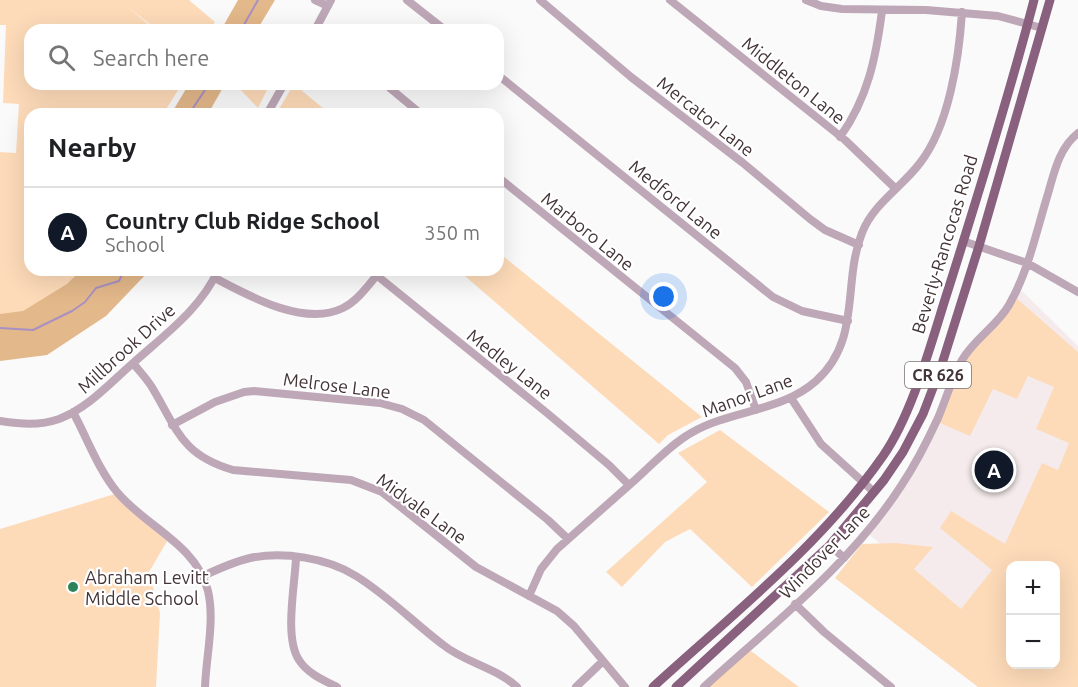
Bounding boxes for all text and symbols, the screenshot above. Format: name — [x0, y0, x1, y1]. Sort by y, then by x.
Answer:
search box — [24, 24, 504, 90]
street label: Middleton Lane — [739, 32, 849, 128]
icon: search — [45, 41, 78, 74]
text: Search here — [93, 45, 209, 70]
street label: Mercator Lane — [654, 72, 758, 160]
text: Nearby — [48, 133, 136, 162]
street label: Beverly-Rancocas Road — [907, 152, 981, 336]
street label: Medford Lane — [626, 155, 726, 243]
street label: Marboro Lane — [538, 188, 638, 274]
text: Country Club Ridge School — [105, 208, 380, 233]
text: A — [60, 221, 75, 244]
text: 350 m — [424, 221, 480, 244]
text: School — [105, 233, 165, 256]
your location — [649, 282, 678, 311]
street label: Millbrook Drive — [73, 299, 179, 397]
street label: Medley Lane — [464, 325, 556, 403]
road number: CR 626 — [905, 362, 971, 388]
street label: Melrose Lane — [282, 368, 392, 402]
street label: Manor Lane — [699, 369, 795, 421]
pin: A — [974, 448, 1014, 492]
street label: Midvale Lane — [373, 469, 471, 547]
street label: Windover Lane — [775, 502, 873, 602]
map controls — [1006, 561, 1060, 669]
button: + — [1006, 561, 1060, 615]
place label: Abraham Levitt Middle School — [85, 567, 209, 608]
marker: Abraham Levitt Middle School — [66, 580, 80, 594]
button: − — [1006, 615, 1060, 669]

